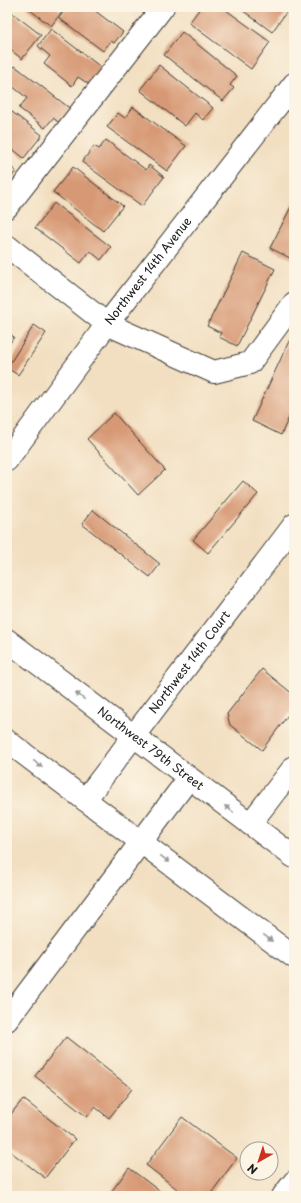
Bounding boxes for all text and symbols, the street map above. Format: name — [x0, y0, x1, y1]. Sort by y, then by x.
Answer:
street label: Northwest 14th Avenue — [100, 212, 196, 328]
street label: Northwest 14th Court — [144, 606, 234, 717]
one-way arrow — [74, 691, 85, 700]
street label: Northwest 79th Street — [94, 702, 208, 794]
one-way arrow — [33, 760, 44, 768]
one-way arrow — [223, 804, 234, 813]
one-way arrow — [159, 855, 170, 863]
one-way arrow — [263, 933, 274, 942]
north arrow — [239, 1141, 279, 1181]
text: N — [243, 1160, 261, 1179]

